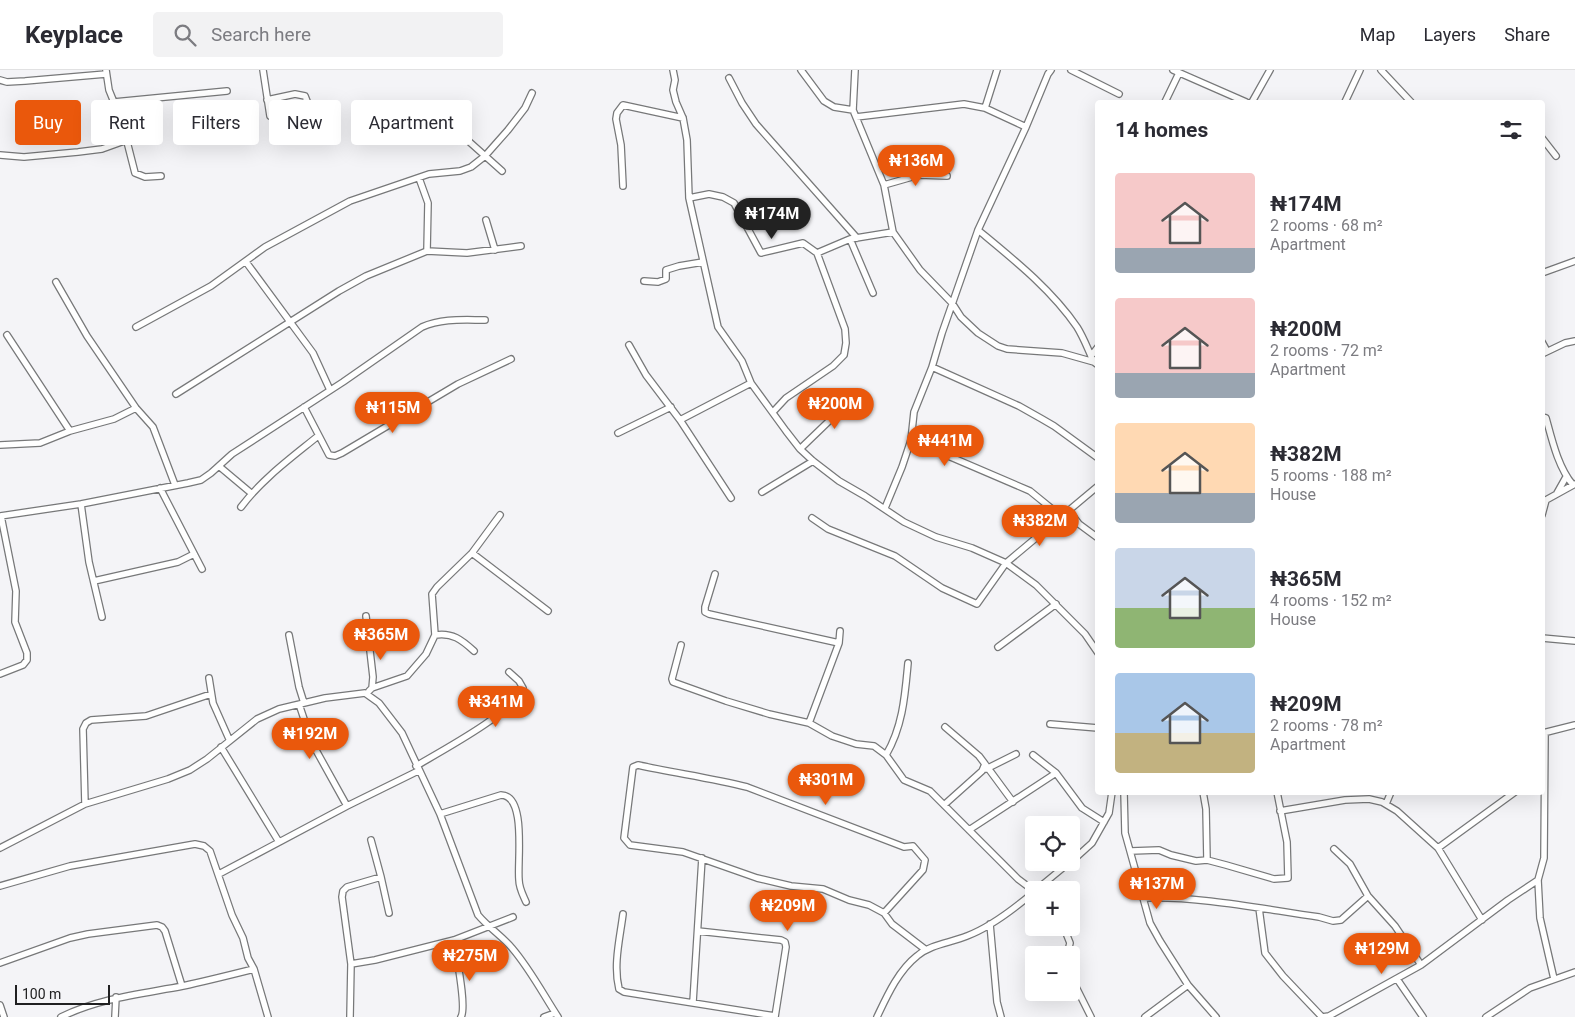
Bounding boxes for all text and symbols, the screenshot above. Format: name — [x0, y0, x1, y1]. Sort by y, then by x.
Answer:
search box — [153, 12, 503, 57]
text: Keyplace — [25, 21, 123, 49]
icon: search — [171, 21, 199, 49]
text: Search here — [211, 23, 311, 46]
text: Map — [1360, 24, 1395, 45]
text: Layers — [1423, 24, 1476, 45]
text: Share — [1504, 24, 1550, 45]
chip: Buy — [15, 100, 81, 145]
chip: Rent — [91, 100, 163, 145]
chip: Filters — [173, 100, 259, 145]
chip: New — [269, 100, 341, 145]
chip: Apartment — [351, 100, 472, 145]
icon: filters — [1497, 116, 1525, 144]
text: 14 homes — [1115, 118, 1208, 142]
pin: ₦136M — [881, 144, 951, 187]
text: ₦136M — [889, 151, 943, 170]
text: ₦174M — [1270, 192, 1342, 216]
icon: home — [1155, 193, 1215, 253]
pin: ₦174M — [737, 198, 807, 240]
text: ₦174M — [745, 204, 799, 223]
text: 2 rooms · 68 m² — [1270, 216, 1383, 235]
text: Apartment — [1270, 235, 1346, 254]
text: ₦200M — [1270, 317, 1342, 341]
icon: home — [1155, 318, 1215, 378]
text: 2 rooms · 72 m² — [1270, 341, 1383, 360]
text: Apartment — [1270, 360, 1346, 379]
pin: ₦200M — [800, 388, 870, 430]
pin: ₦115M — [358, 392, 428, 434]
text: ₦200M — [808, 394, 862, 413]
text: ₦115M — [366, 398, 420, 417]
pin: ₦441M — [910, 424, 980, 467]
text: ₦441M — [918, 431, 972, 450]
text: ₦382M — [1270, 442, 1342, 466]
icon: home — [1155, 443, 1215, 503]
text: 5 rooms · 188 m² — [1270, 466, 1392, 485]
text: House — [1270, 485, 1316, 504]
pin: ₦382M — [1005, 504, 1075, 547]
text: ₦382M — [1013, 511, 1067, 530]
text: ₦365M — [1270, 567, 1342, 591]
icon: home — [1155, 568, 1215, 628]
text: 4 rooms · 152 m² — [1270, 591, 1392, 610]
text: House — [1270, 610, 1316, 629]
pin: ₦365M — [346, 618, 416, 661]
text: ₦365M — [354, 625, 408, 644]
pin: ₦341M — [461, 686, 531, 728]
text: ₦341M — [469, 692, 523, 711]
text: ₦209M — [1270, 692, 1342, 716]
icon: home — [1155, 693, 1215, 753]
text: 2 rooms · 78 m² — [1270, 716, 1383, 735]
pin: ₦192M — [275, 718, 345, 760]
text: ₦192M — [283, 724, 337, 743]
text: Apartment — [1270, 735, 1346, 754]
pin: ₦301M — [791, 764, 861, 806]
text: ₦301M — [799, 770, 853, 789]
map controls — [1025, 816, 1080, 1001]
button: locate — [1025, 816, 1080, 871]
pin: ₦137M — [1122, 868, 1192, 910]
text: ₦137M — [1130, 874, 1184, 893]
button: + — [1025, 881, 1080, 936]
pin: ₦209M — [753, 890, 823, 932]
text: ₦209M — [761, 896, 815, 915]
pin: ₦129M — [1347, 932, 1417, 975]
text: ₦129M — [1355, 939, 1409, 958]
pin: ₦275M — [435, 940, 505, 982]
text: ₦275M — [443, 946, 497, 965]
button: − — [1025, 946, 1080, 1001]
scale bar — [15, 982, 110, 1005]
text: 100 m — [22, 986, 61, 1002]

